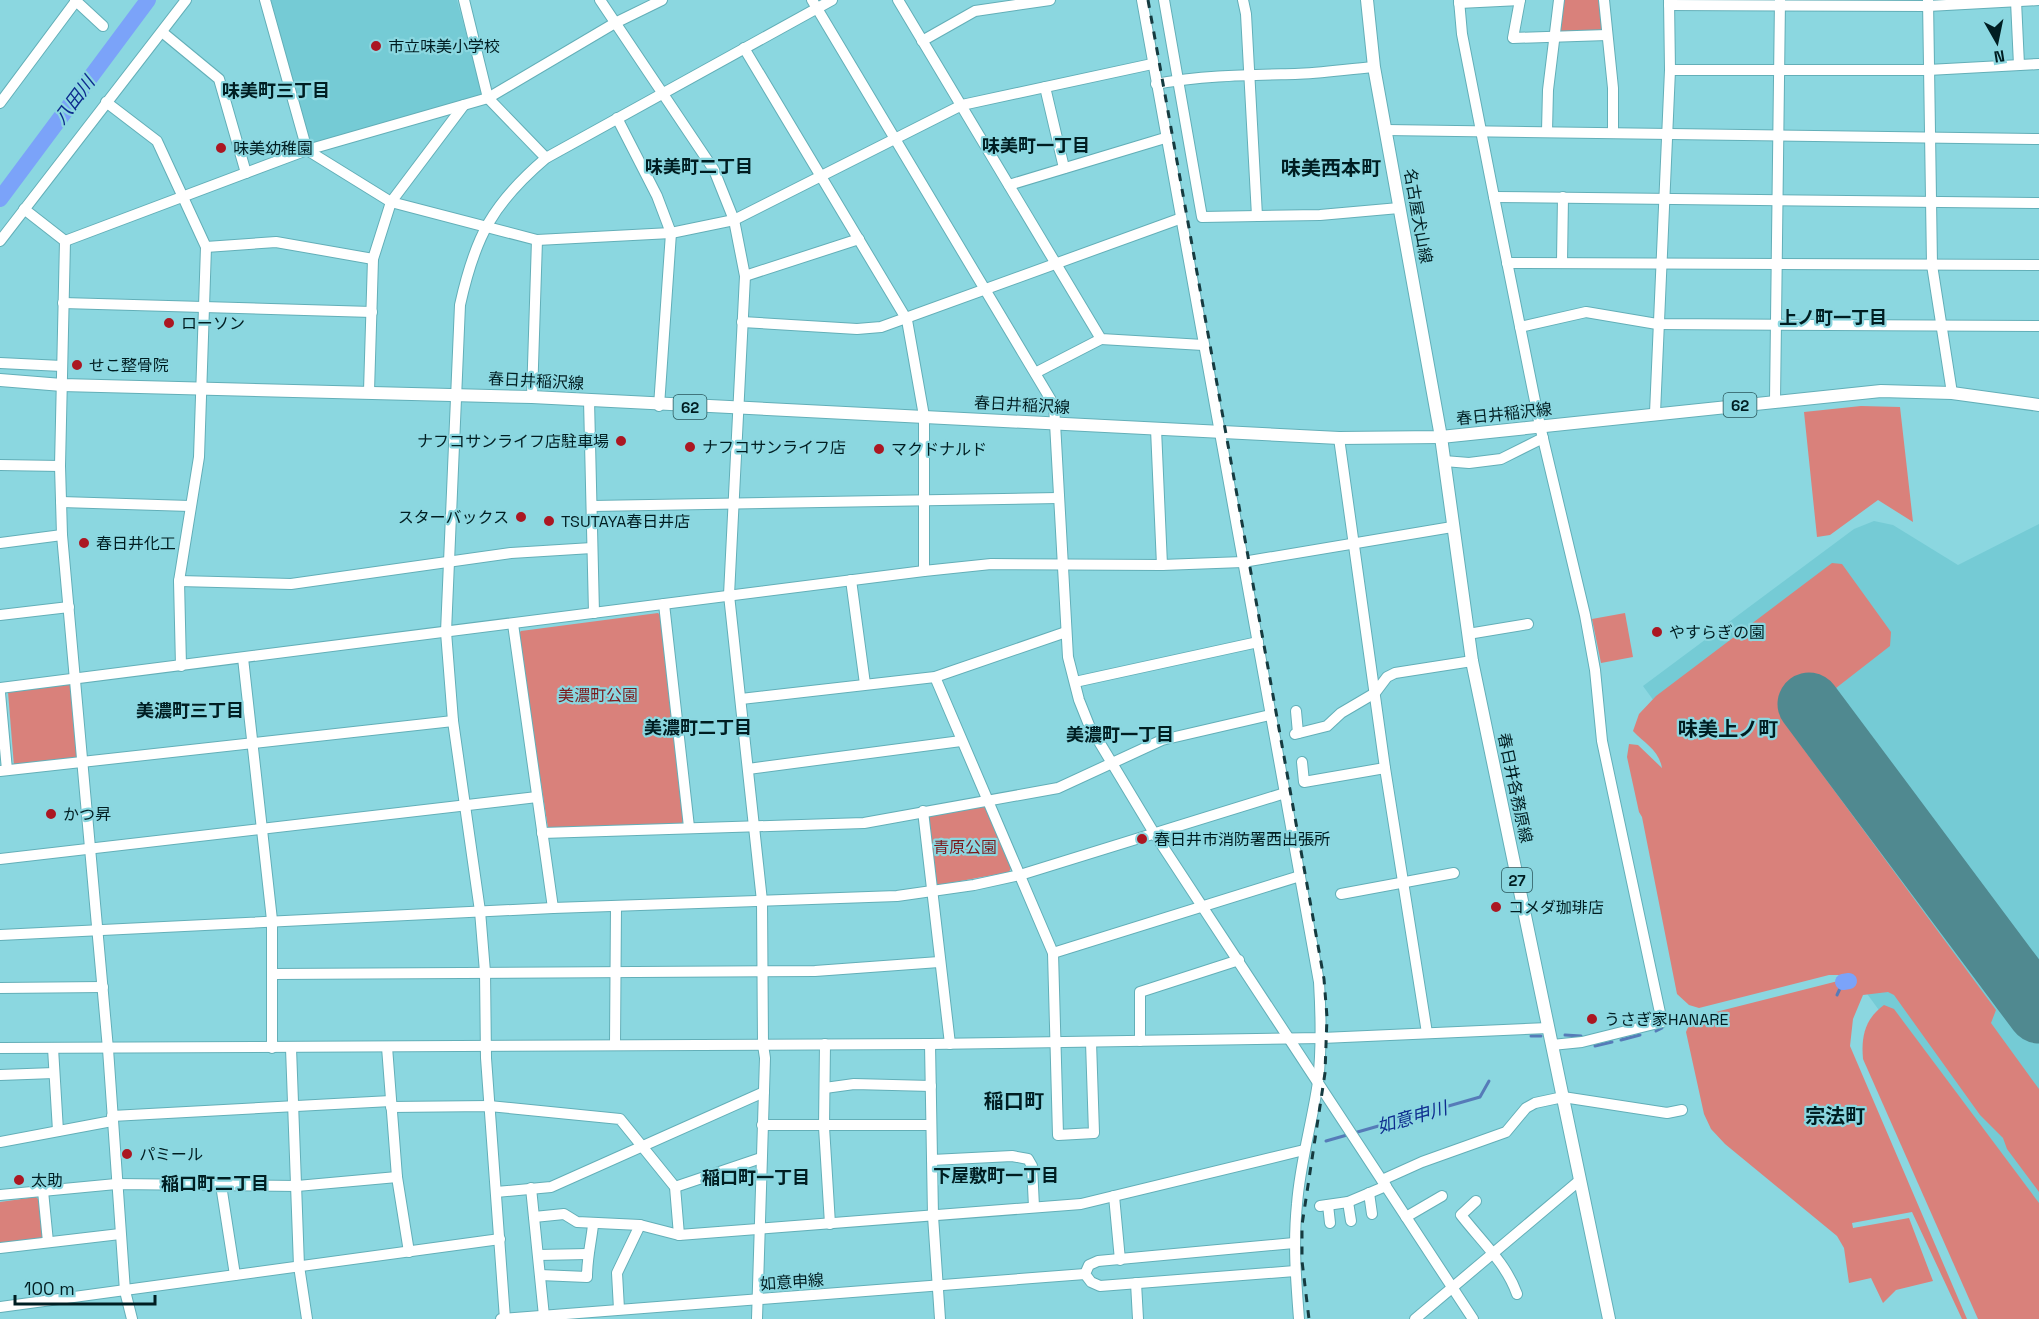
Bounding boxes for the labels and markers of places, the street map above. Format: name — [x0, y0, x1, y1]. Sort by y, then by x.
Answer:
place label: 市立味美小学校 — [388, 36, 500, 57]
marker: 市立味美小学校 — [369, 39, 383, 53]
place label: 味美幼稚園 — [233, 138, 313, 159]
marker: 味美幼稚園 — [214, 141, 228, 155]
place label: ローソン — [181, 313, 245, 334]
marker: ローソン — [162, 316, 176, 330]
place label: せこ整骨院 — [89, 355, 169, 376]
marker: せこ整骨院 — [70, 358, 84, 372]
place label: ナフコサンライフ店駐車場 — [417, 431, 609, 452]
marker: ナフコサンライフ店駐車場 — [614, 434, 628, 448]
place label: ナフコサンライフ店 — [702, 437, 846, 458]
place label: マクドナルド — [891, 439, 987, 460]
marker: ナフコサンライフ店 — [683, 440, 697, 454]
marker: マクドナルド — [872, 442, 886, 456]
place label: スターバックス — [398, 507, 509, 528]
marker: スターバックス — [514, 510, 528, 524]
place label: TSUTAYA春日井店 — [561, 511, 690, 532]
marker: TSUTAYA春日井店 — [542, 514, 556, 528]
place label: 春日井化工 — [96, 533, 176, 554]
marker: 春日井化工 — [77, 536, 91, 550]
place label: やすらぎの園 — [1669, 622, 1765, 643]
marker: やすらぎの園 — [1650, 625, 1664, 639]
place label: かつ昇 — [63, 804, 111, 825]
marker: かつ昇 — [44, 807, 58, 821]
place label: 春日井市消防署西出張所 — [1154, 829, 1330, 850]
marker: 春日井市消防署西出張所 — [1135, 832, 1149, 846]
place label: コメダ珈琲店 — [1508, 897, 1604, 918]
marker: コメダ珈琲店 — [1489, 900, 1503, 914]
place label: うさぎ家HANARE — [1604, 1009, 1728, 1030]
marker: うさぎ家HANARE — [1585, 1012, 1599, 1026]
place label: パミール — [139, 1144, 203, 1165]
marker: パミール — [120, 1147, 134, 1161]
place label: 太助 — [31, 1170, 63, 1191]
marker: 太助 — [12, 1173, 26, 1187]

